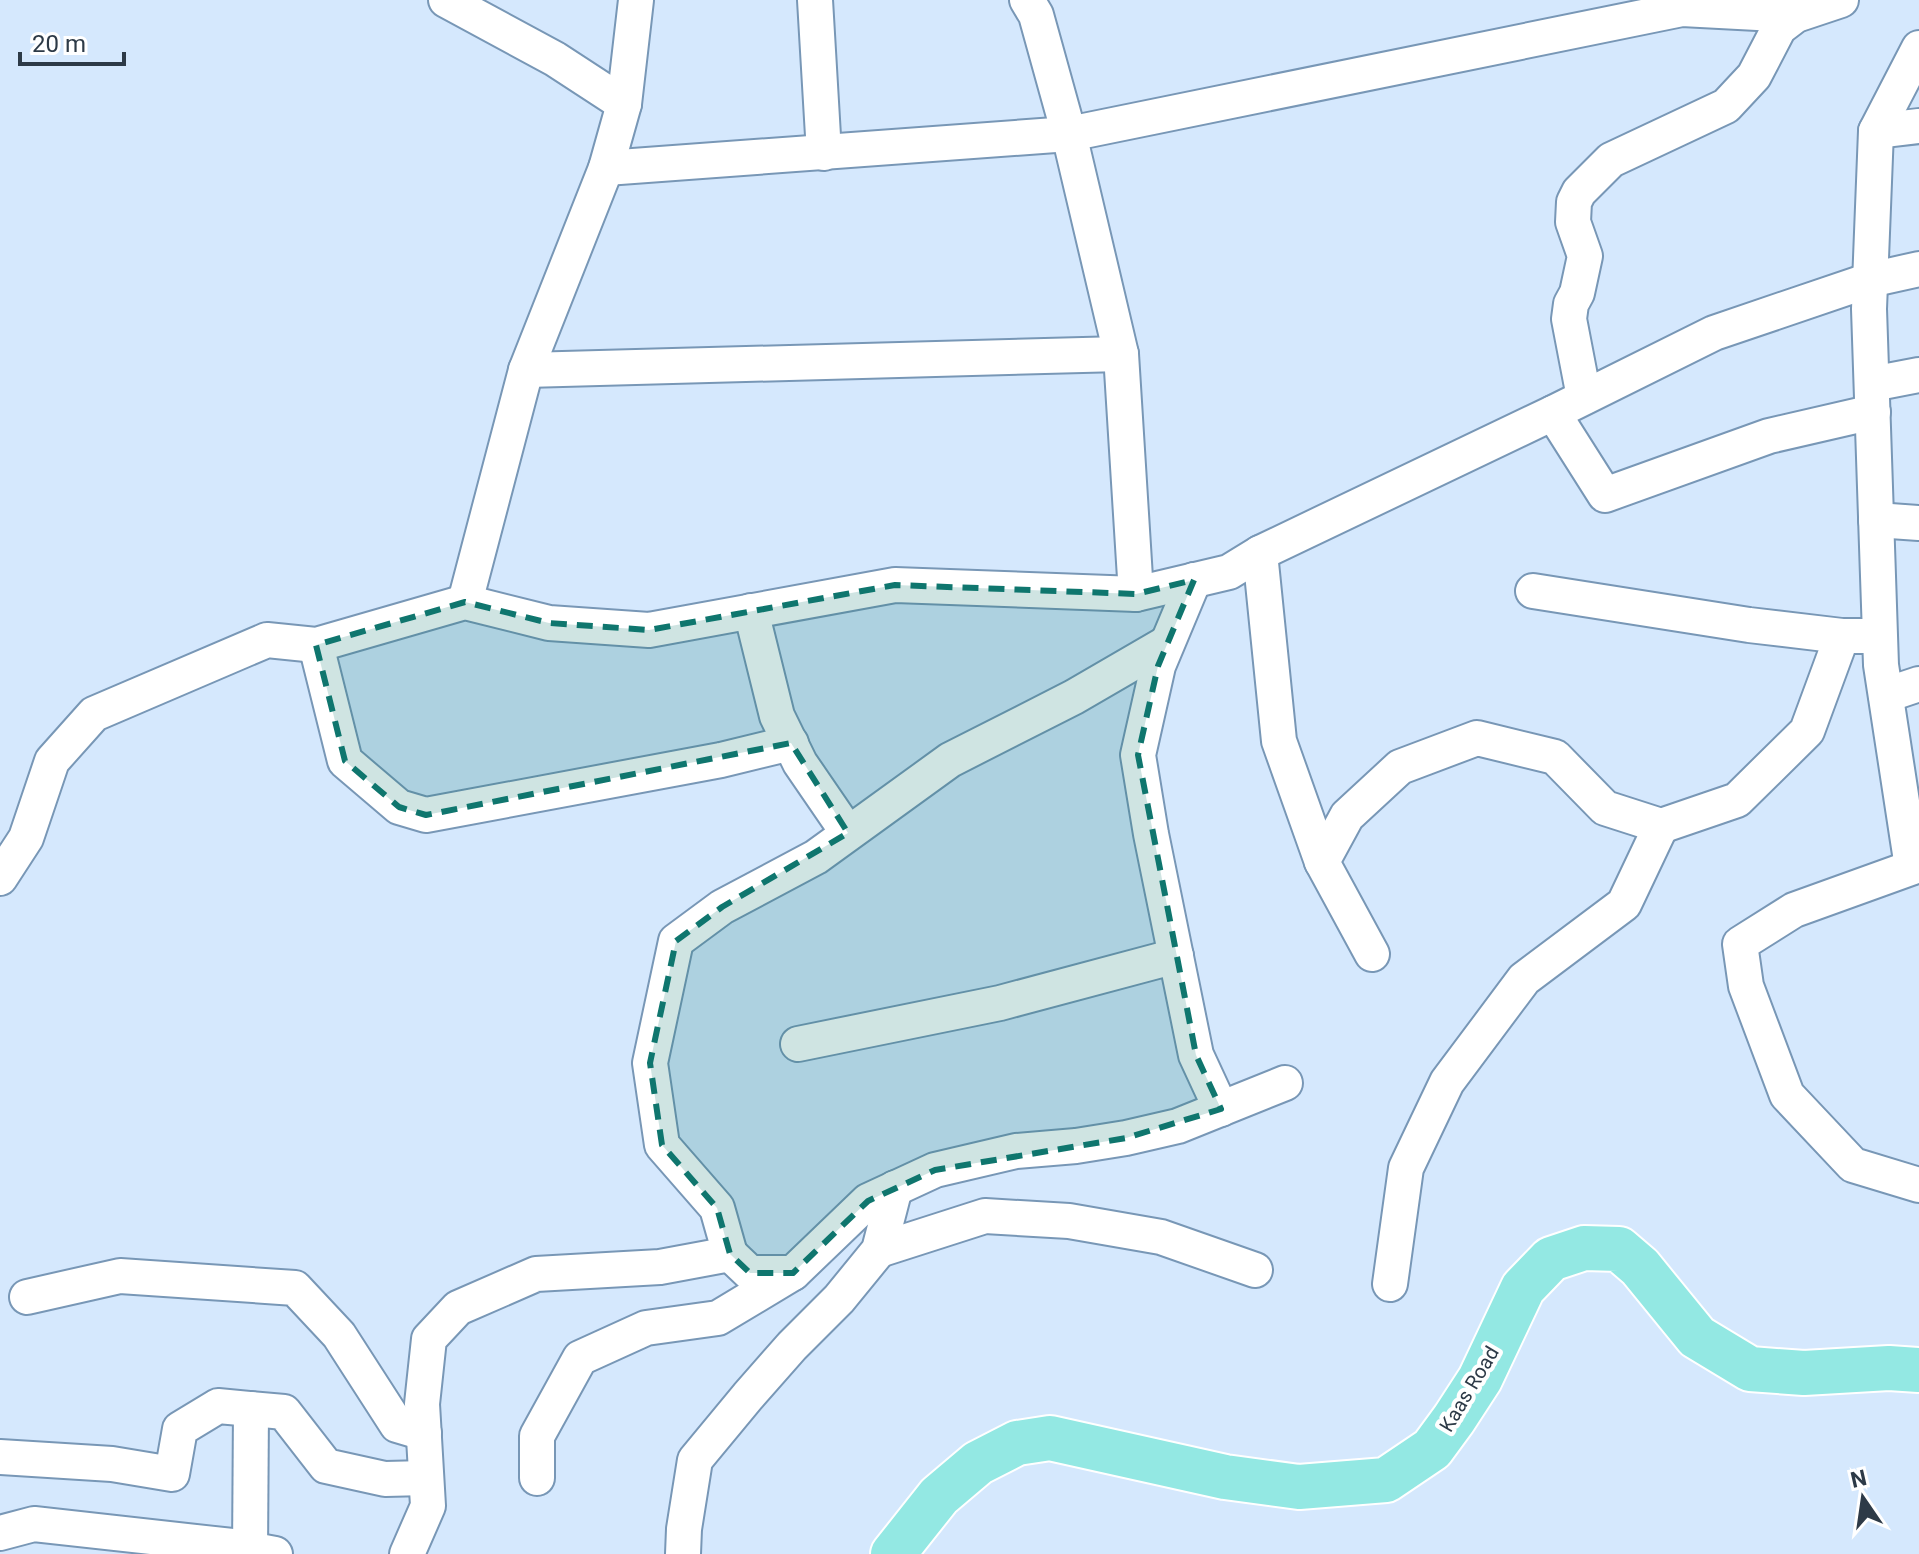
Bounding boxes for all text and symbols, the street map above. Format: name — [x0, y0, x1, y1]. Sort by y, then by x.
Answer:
scale bar — [20, 16, 124, 66]
text: 20 m — [32, 30, 86, 58]
street label: Kaas Road — [1434, 1342, 1504, 1436]
north arrow — [1823, 1458, 1903, 1538]
text: N — [1848, 1465, 1869, 1493]

